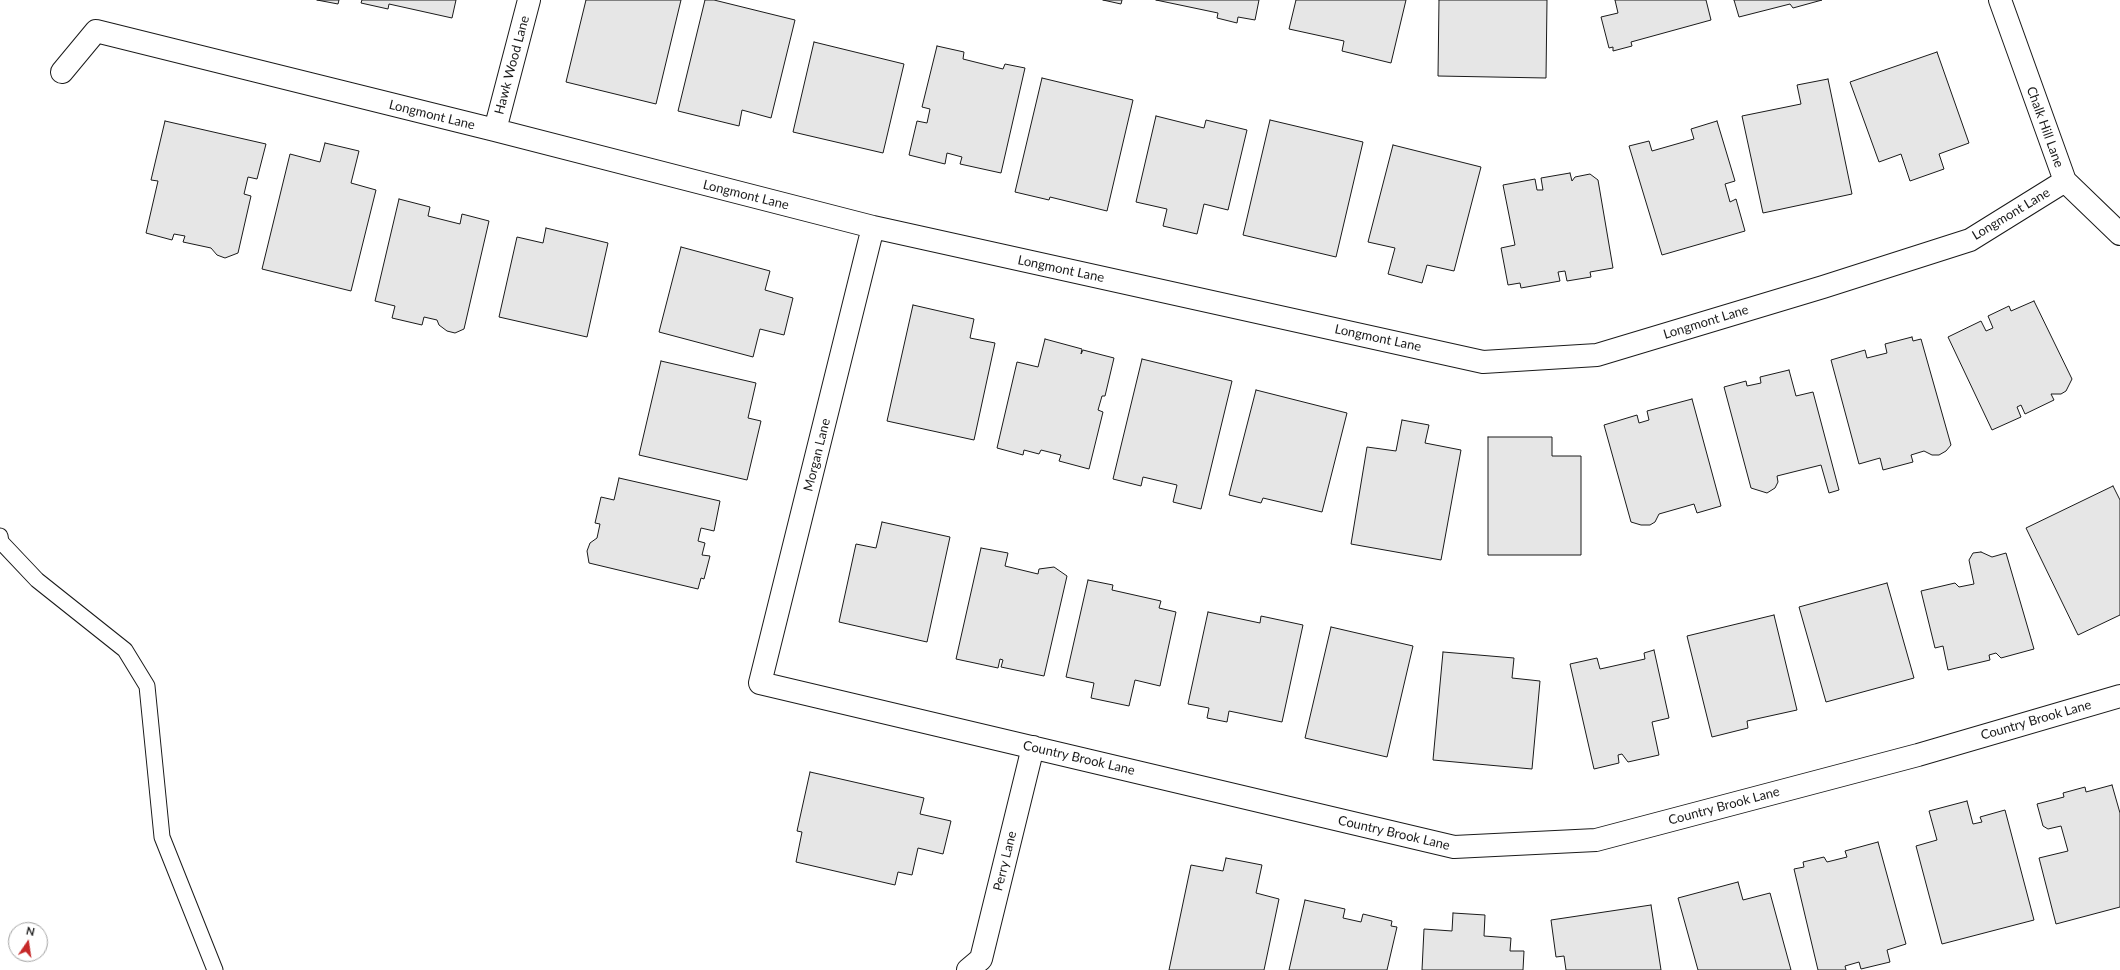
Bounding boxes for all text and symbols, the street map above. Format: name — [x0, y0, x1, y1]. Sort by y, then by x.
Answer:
street label: Hawk Wood Lane — [491, 14, 533, 116]
street label: Chalk Hill Lane — [2023, 84, 2067, 170]
street label: Longmont Lane — [387, 97, 477, 133]
street label: Longmont Lane — [701, 177, 791, 213]
street label: Longmont Lane — [1969, 185, 2053, 243]
street label: Longmont Lane — [1016, 252, 1106, 286]
street label: Longmont Lane — [1662, 302, 1750, 342]
street label: Longmont Lane — [1333, 321, 1423, 355]
street label: Morgan Lane — [800, 417, 834, 493]
street label: Country Brook Lane — [1979, 697, 2093, 743]
street label: Country Brook Lane — [1022, 738, 1136, 778]
street label: Country Brook Lane — [1667, 784, 1781, 828]
street label: Country Brook Lane — [1337, 813, 1451, 853]
street label: Perry Lane — [990, 829, 1020, 893]
north arrow — [8, 922, 48, 962]
text: N — [25, 924, 36, 938]

